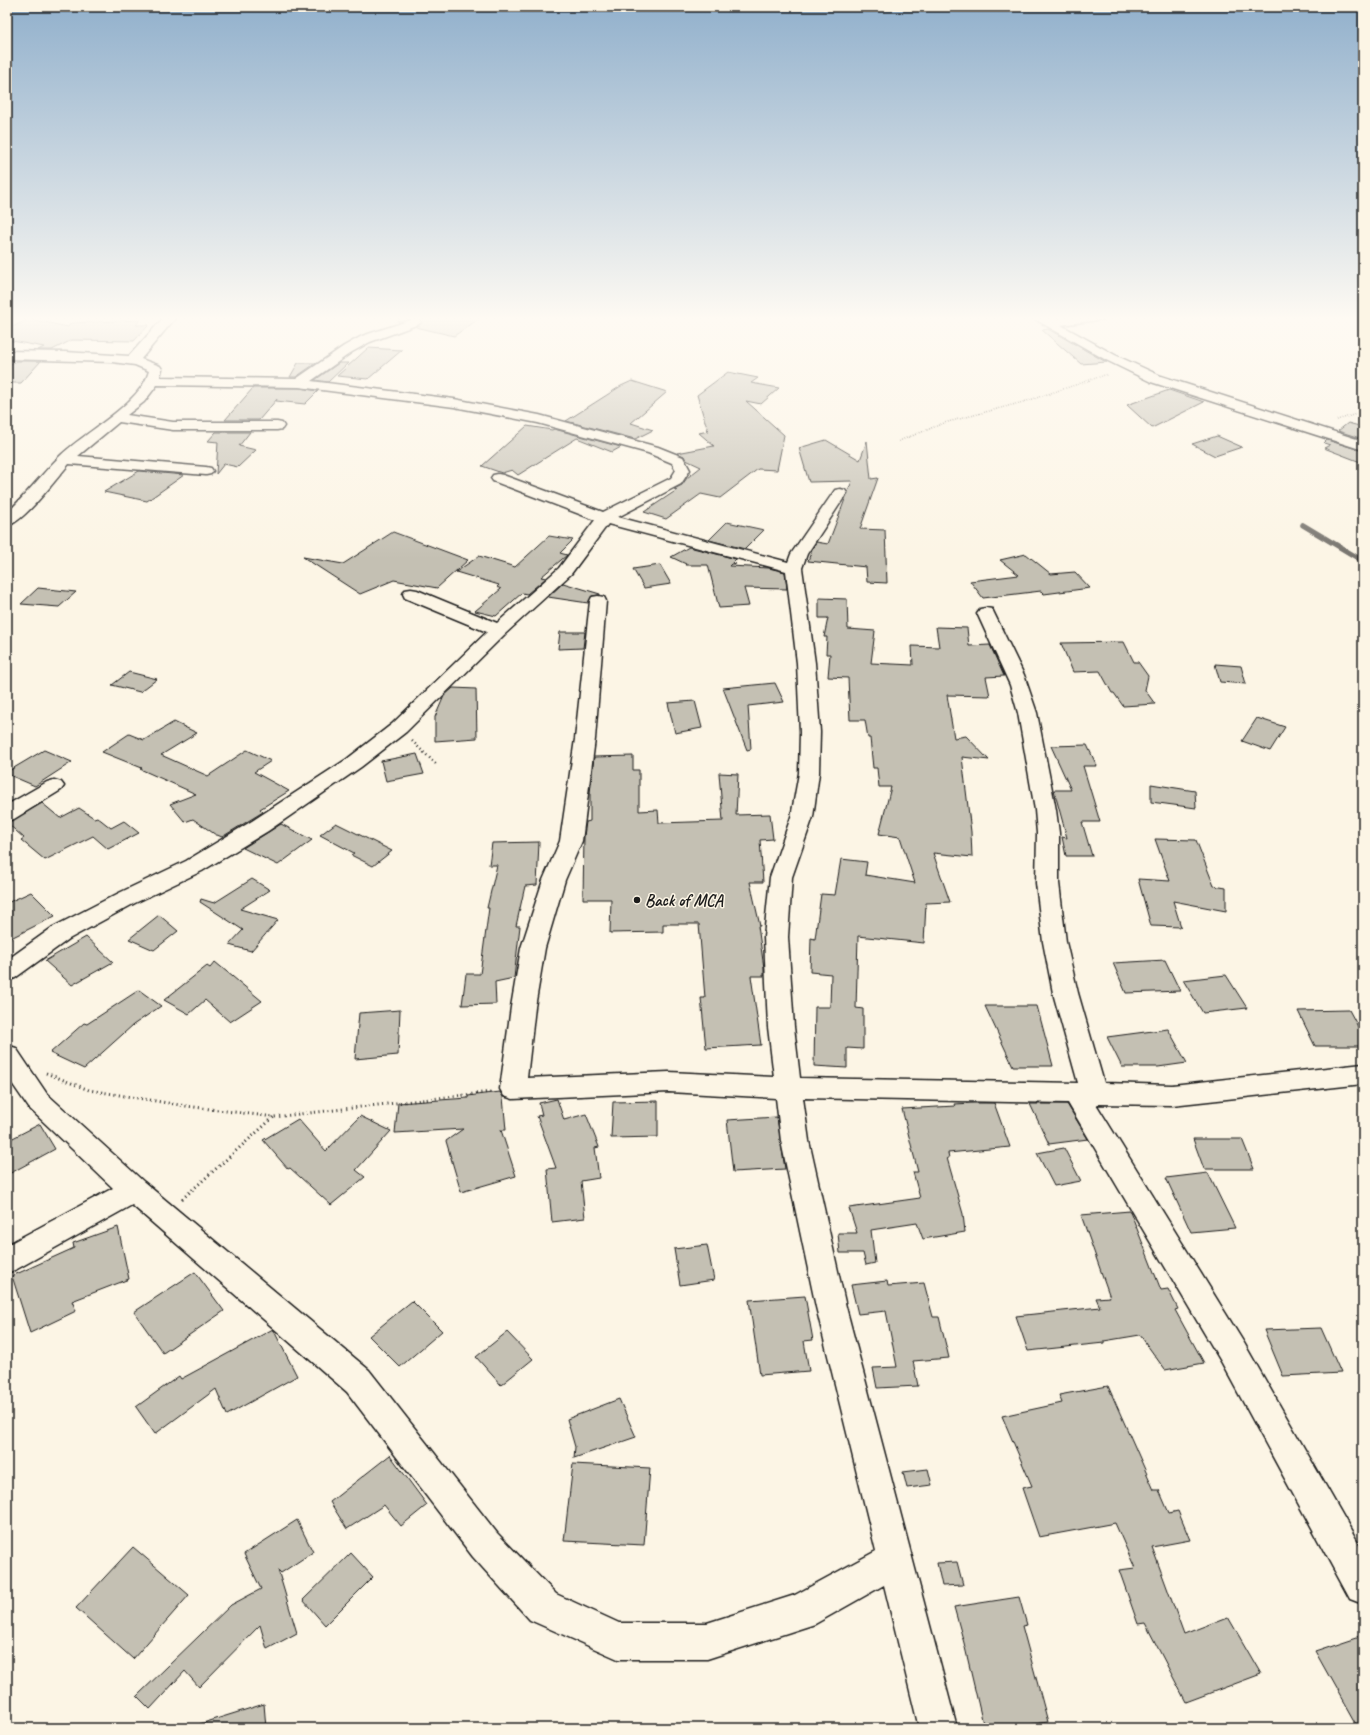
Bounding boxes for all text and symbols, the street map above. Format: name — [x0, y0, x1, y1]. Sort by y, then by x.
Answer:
place label: Back of MCA — [645, 890, 724, 911]
marker: Back of MCA — [632, 895, 642, 905]

